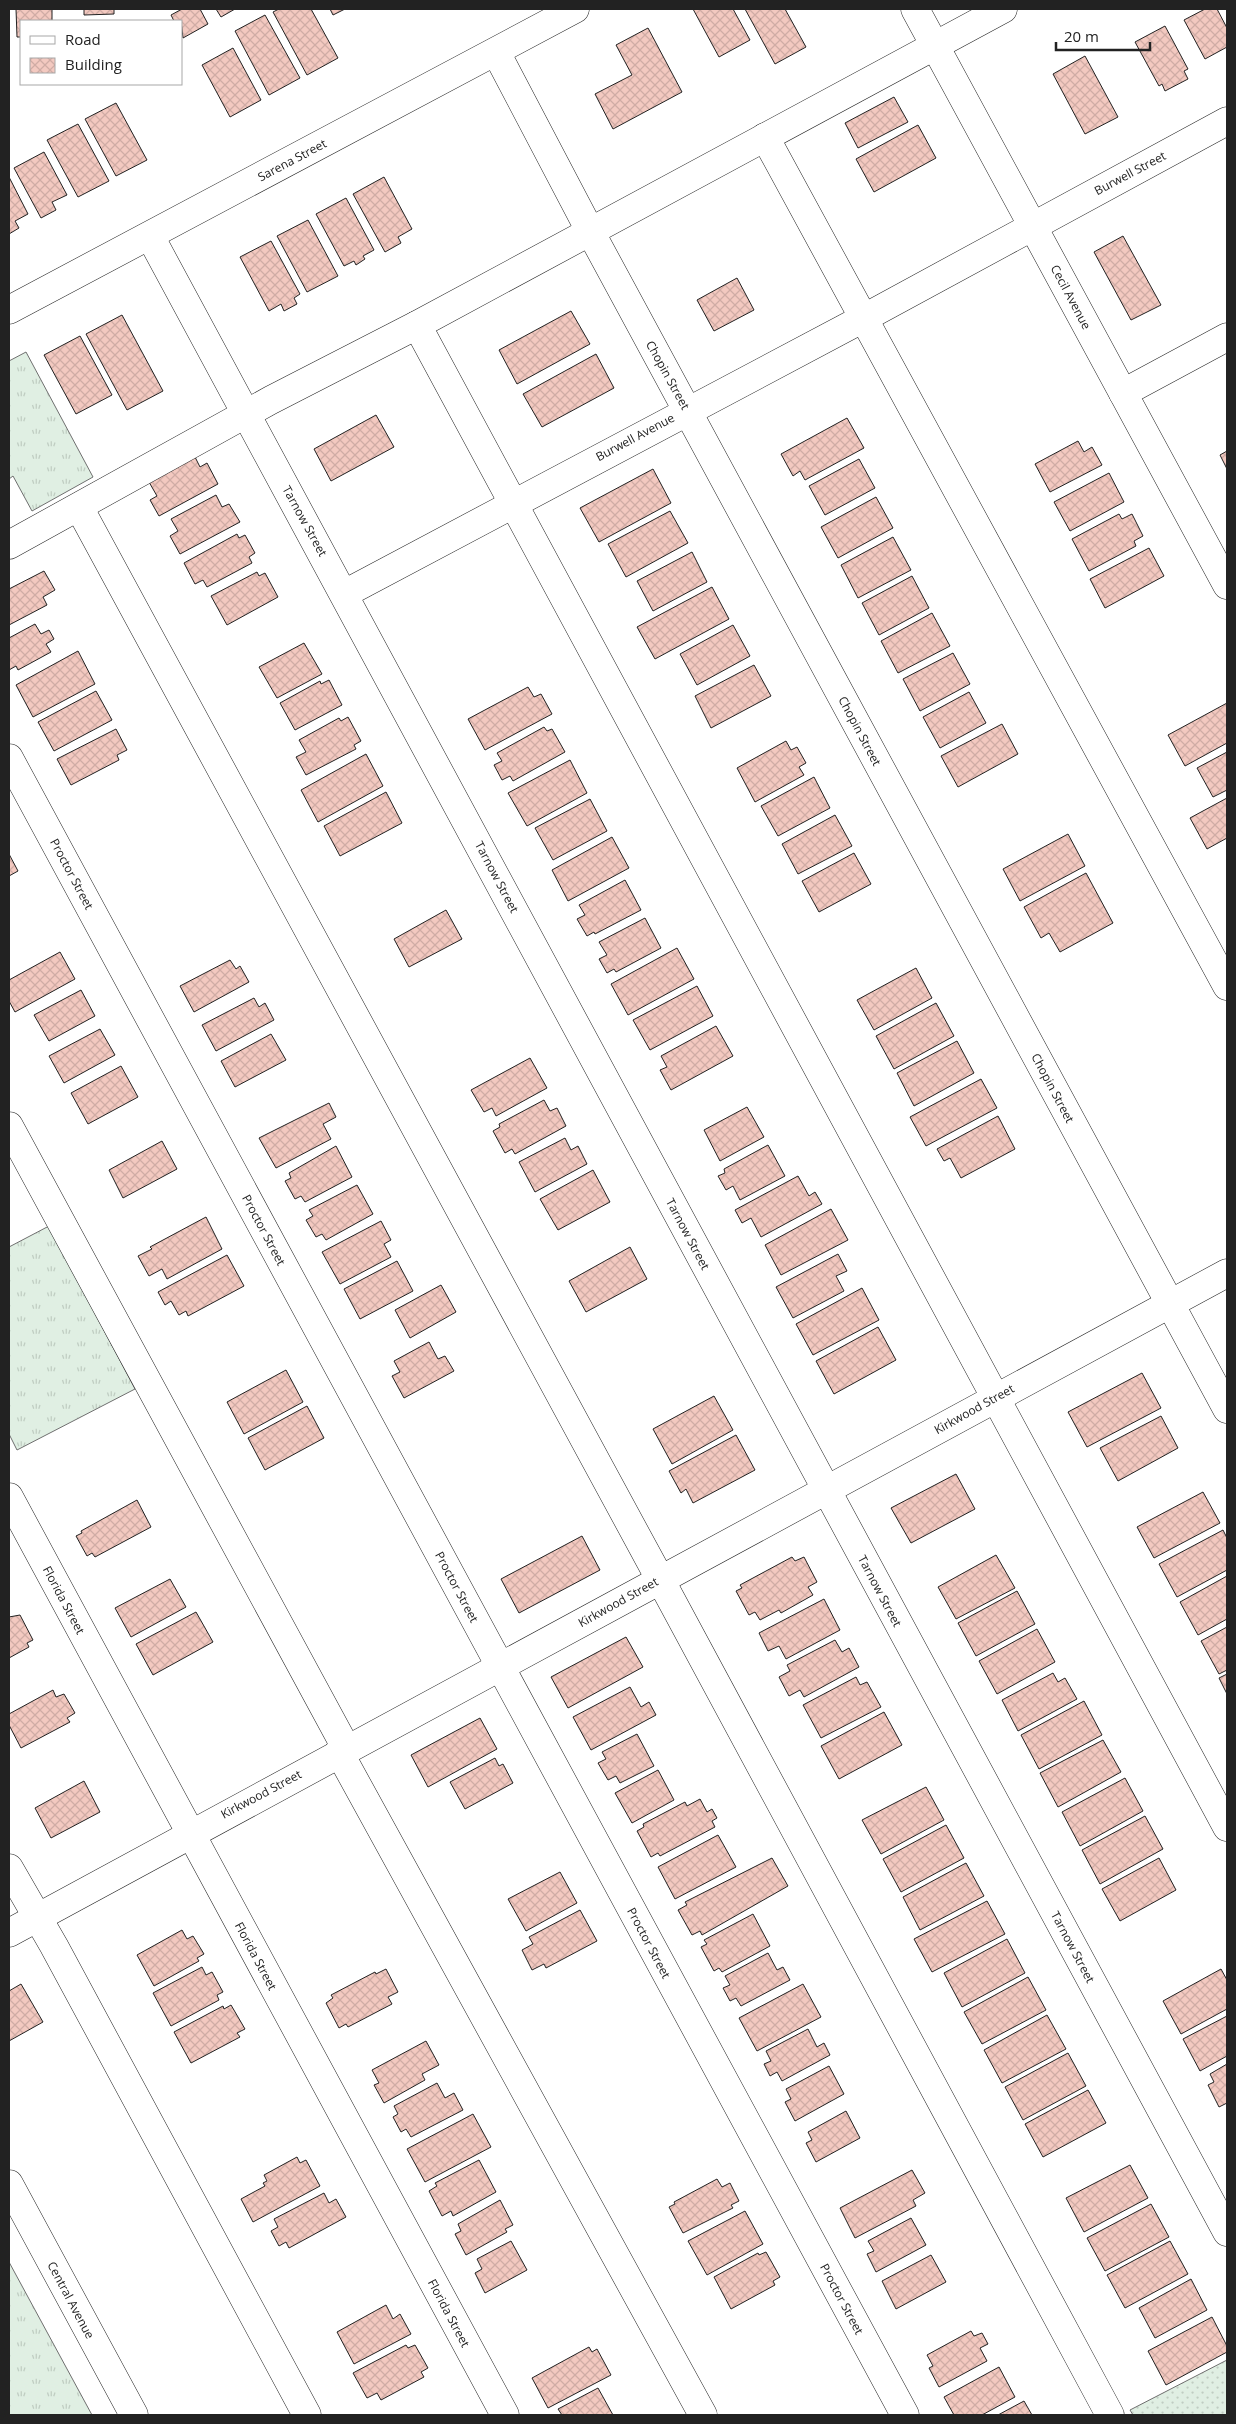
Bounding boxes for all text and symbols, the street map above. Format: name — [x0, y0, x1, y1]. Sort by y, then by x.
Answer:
legend — [20, 20, 182, 85]
scale bar — [1056, 20, 1150, 52]
text: 20 m — [1064, 26, 1099, 46]
text: Road — [65, 29, 101, 49]
text: Building — [65, 54, 122, 74]
street label: Sarena Street — [255, 135, 329, 185]
street label: Burwell Street — [1091, 147, 1169, 199]
street label: Cecil Avenue — [1047, 262, 1095, 333]
street label: Chopin Street — [642, 337, 694, 413]
street label: Burwell Avenue — [593, 409, 678, 465]
street label: Tarnow Street — [278, 482, 332, 560]
street label: Chopin Street — [835, 693, 885, 769]
street label: Proctor Street — [46, 836, 98, 912]
street label: Tarnow Street — [471, 838, 523, 916]
street label: Chopin Street — [1028, 1050, 1078, 1126]
street label: Proctor Street — [238, 1192, 290, 1268]
street label: Tarnow Street — [662, 1195, 714, 1273]
street label: Kirkwood Street — [931, 1380, 1017, 1438]
street label: Proctor Street — [431, 1549, 483, 1625]
street label: Tarnow Street — [854, 1552, 906, 1630]
street label: Florida Street — [39, 1563, 89, 1637]
street label: Kirkwood Street — [575, 1573, 661, 1631]
street label: Kirkwood Street — [218, 1766, 304, 1822]
street label: Proctor Street — [623, 1905, 675, 1981]
street label: Tarnow Street — [1047, 1908, 1099, 1986]
street label: Florida Street — [231, 1919, 281, 1993]
street label: Central Avenue — [43, 2258, 99, 2342]
street label: Proctor Street — [816, 2261, 868, 2337]
street label: Florida Street — [424, 2276, 474, 2350]

